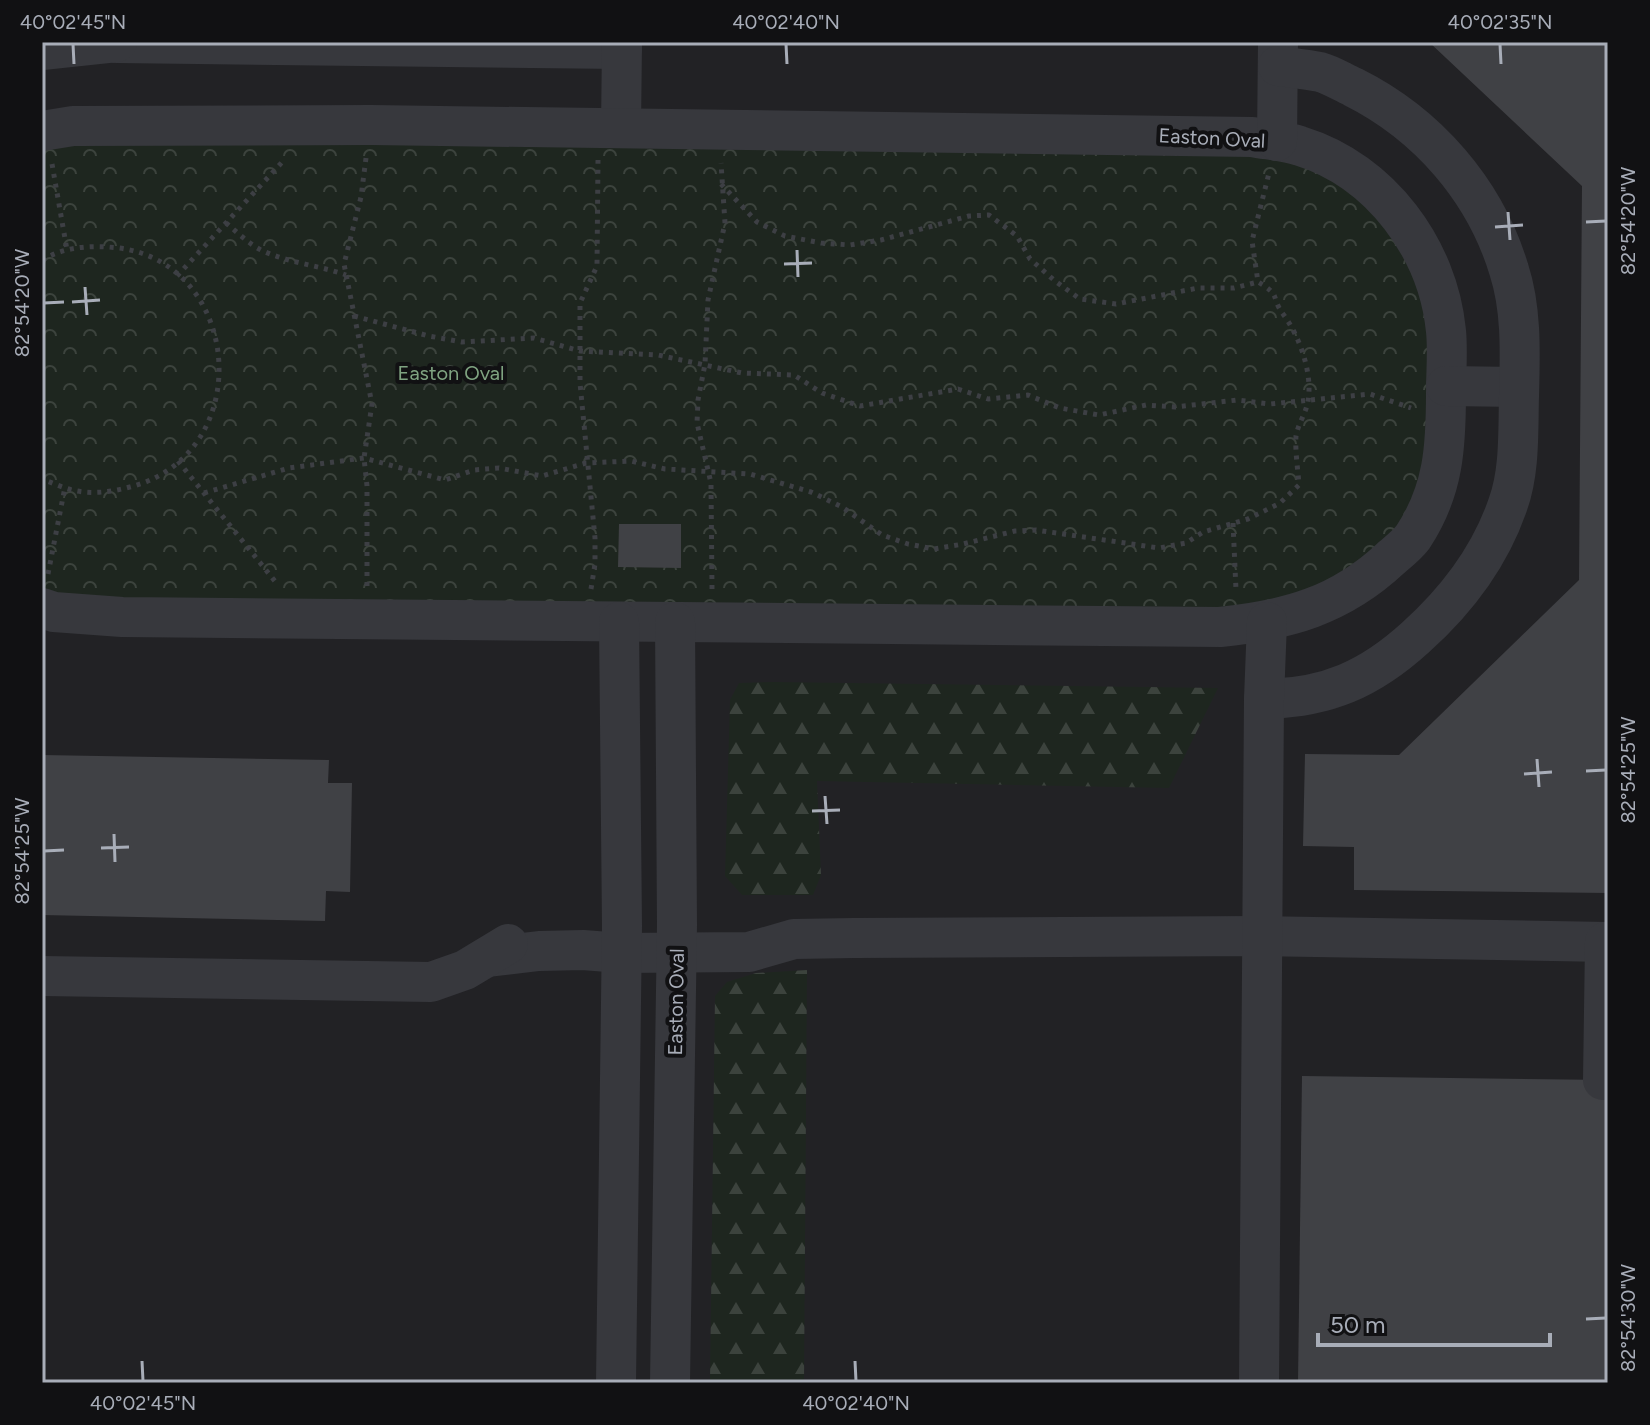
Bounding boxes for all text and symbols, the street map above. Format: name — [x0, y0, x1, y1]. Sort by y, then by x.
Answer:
text: 40°02'45"N — [20, 10, 126, 34]
text: 40°02'40"N — [732, 10, 840, 34]
text: 40°02'35"N — [1448, 10, 1552, 34]
street label: Easton Oval — [1158, 123, 1266, 153]
text: 82°54'20"W — [1616, 167, 1640, 275]
text: 82°54'20"W — [10, 249, 34, 357]
park label: Easton Oval — [398, 361, 504, 385]
text: 82°54'25"W — [1616, 716, 1640, 824]
text: 82°54'25"W — [10, 797, 34, 905]
street label: Easton Oval — [663, 948, 689, 1056]
text: 82°54'30"W — [1616, 1264, 1640, 1372]
scale bar — [1318, 1297, 1550, 1347]
text: 50 m — [1330, 1310, 1386, 1339]
text: 40°02'45"N — [90, 1391, 196, 1415]
text: 40°02'40"N — [802, 1391, 910, 1415]

